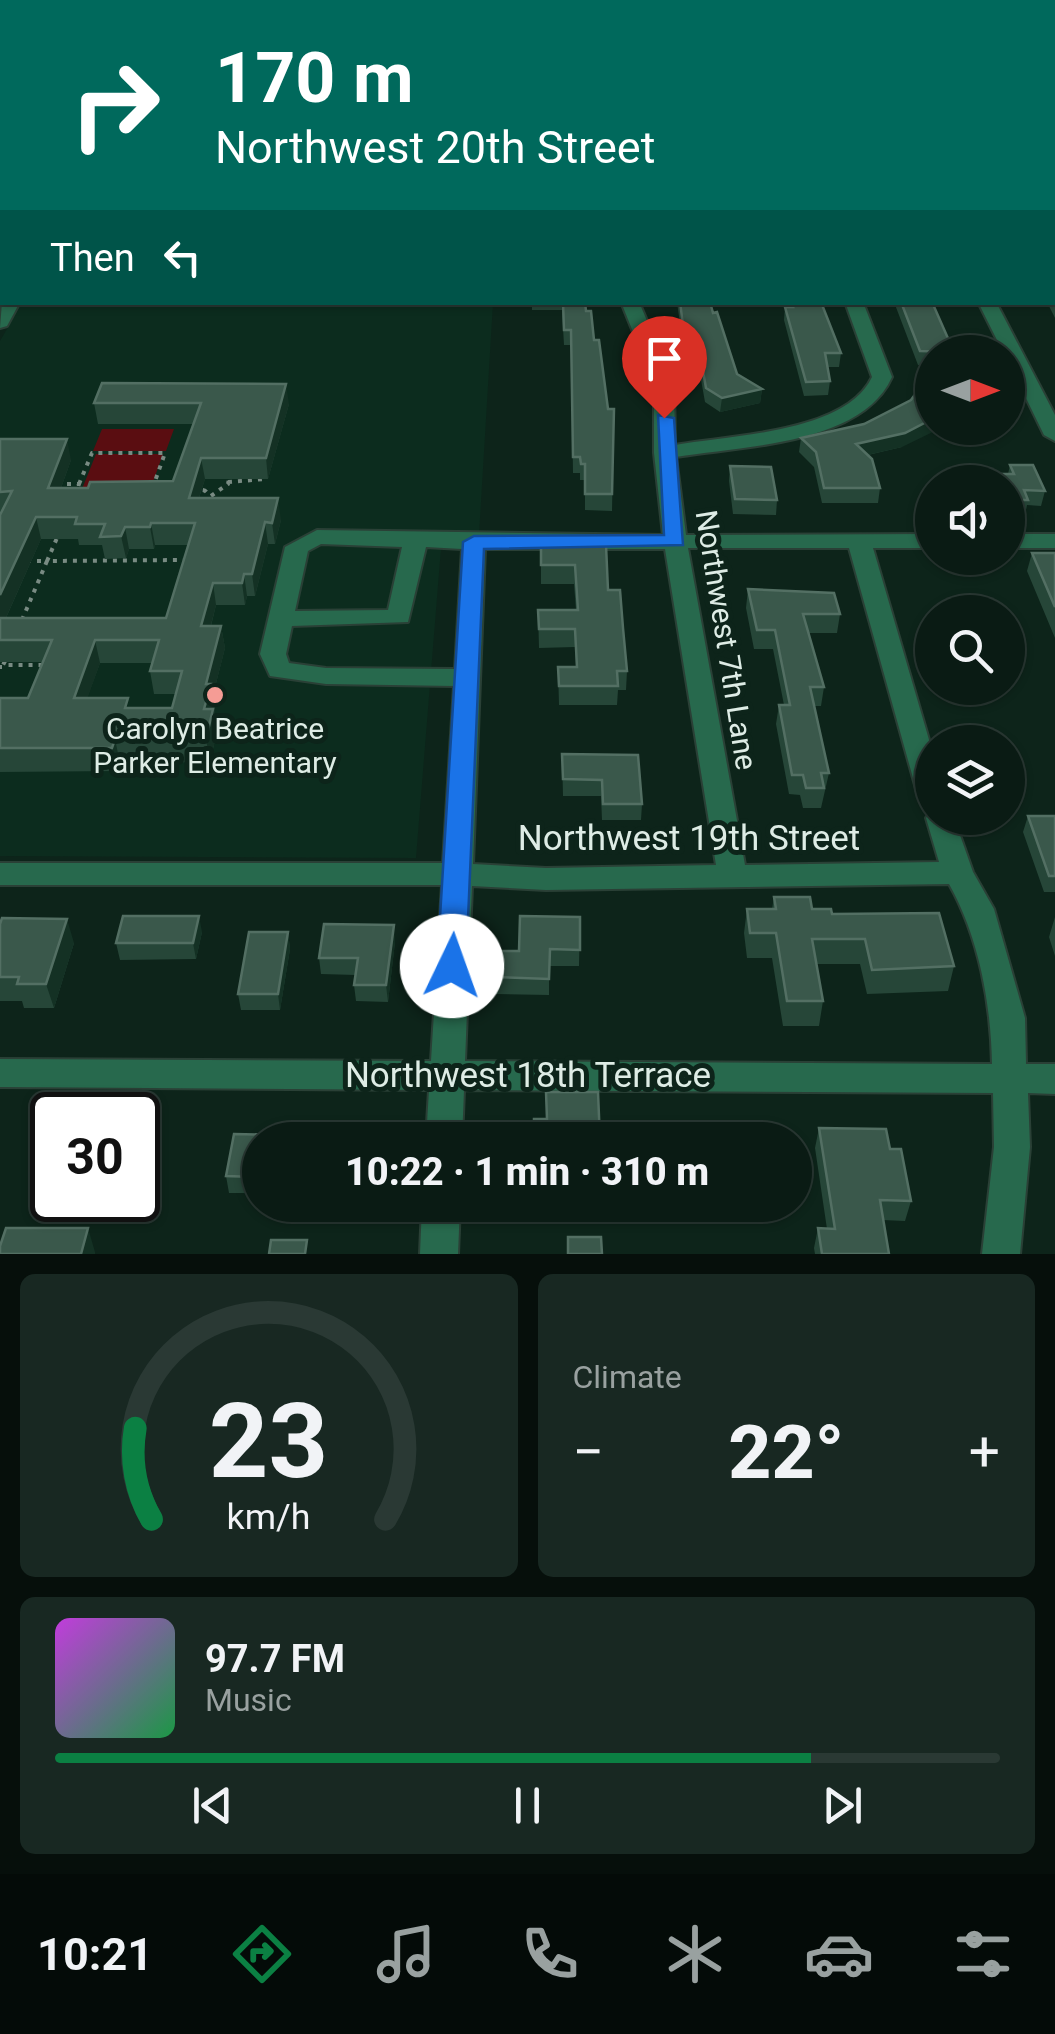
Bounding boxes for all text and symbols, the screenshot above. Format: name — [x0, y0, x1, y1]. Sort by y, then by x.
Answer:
text: 170 m — [215, 37, 414, 119]
icon: right — [50, 40, 180, 170]
text: Northwest 20th Street — [215, 121, 655, 174]
icon: left — [155, 230, 210, 285]
text: Then — [50, 236, 135, 280]
pin — [622, 316, 707, 419]
icon: arrive — [637, 331, 692, 386]
north arrow — [915, 335, 1025, 445]
map controls — [915, 335, 1025, 835]
button: sound — [915, 465, 1025, 575]
street label: Northwest 7th Lane — [689, 508, 764, 772]
button: search — [915, 595, 1025, 705]
marker: Carolyn Beatrice Parker Elementary — [204, 684, 226, 706]
place label: Carolyn Beatrice Parker Elementary — [93, 711, 337, 780]
button: layers — [915, 725, 1025, 835]
street label: Northwest 19th Street — [518, 818, 860, 859]
position arrow — [400, 914, 504, 1018]
street label: Northwest 18th Terrace — [345, 1055, 711, 1096]
speed limit sign: 30 — [30, 1092, 160, 1222]
text: 10:22 · 1 min · 310 m — [345, 1150, 709, 1194]
text: Climate — [573, 1358, 682, 1396]
text: 23 — [209, 1381, 328, 1502]
text: 22° — [728, 1408, 844, 1496]
text: − — [573, 1420, 604, 1484]
text: + — [969, 1420, 1000, 1484]
text: km/h — [227, 1496, 311, 1538]
text: 97.7 FM — [205, 1637, 345, 1681]
text: Music — [205, 1681, 292, 1719]
icon: previous — [185, 1778, 240, 1833]
icon: pause — [500, 1778, 555, 1833]
icon: next — [815, 1778, 870, 1833]
icon: directions — [227, 1919, 297, 1989]
icon: music — [371, 1919, 441, 1989]
icon: phone — [515, 1919, 585, 1989]
icon: climate — [660, 1919, 730, 1989]
icon: car — [804, 1919, 874, 1989]
icon: filters — [948, 1919, 1018, 1989]
text: 10:21 — [37, 1928, 153, 1981]

